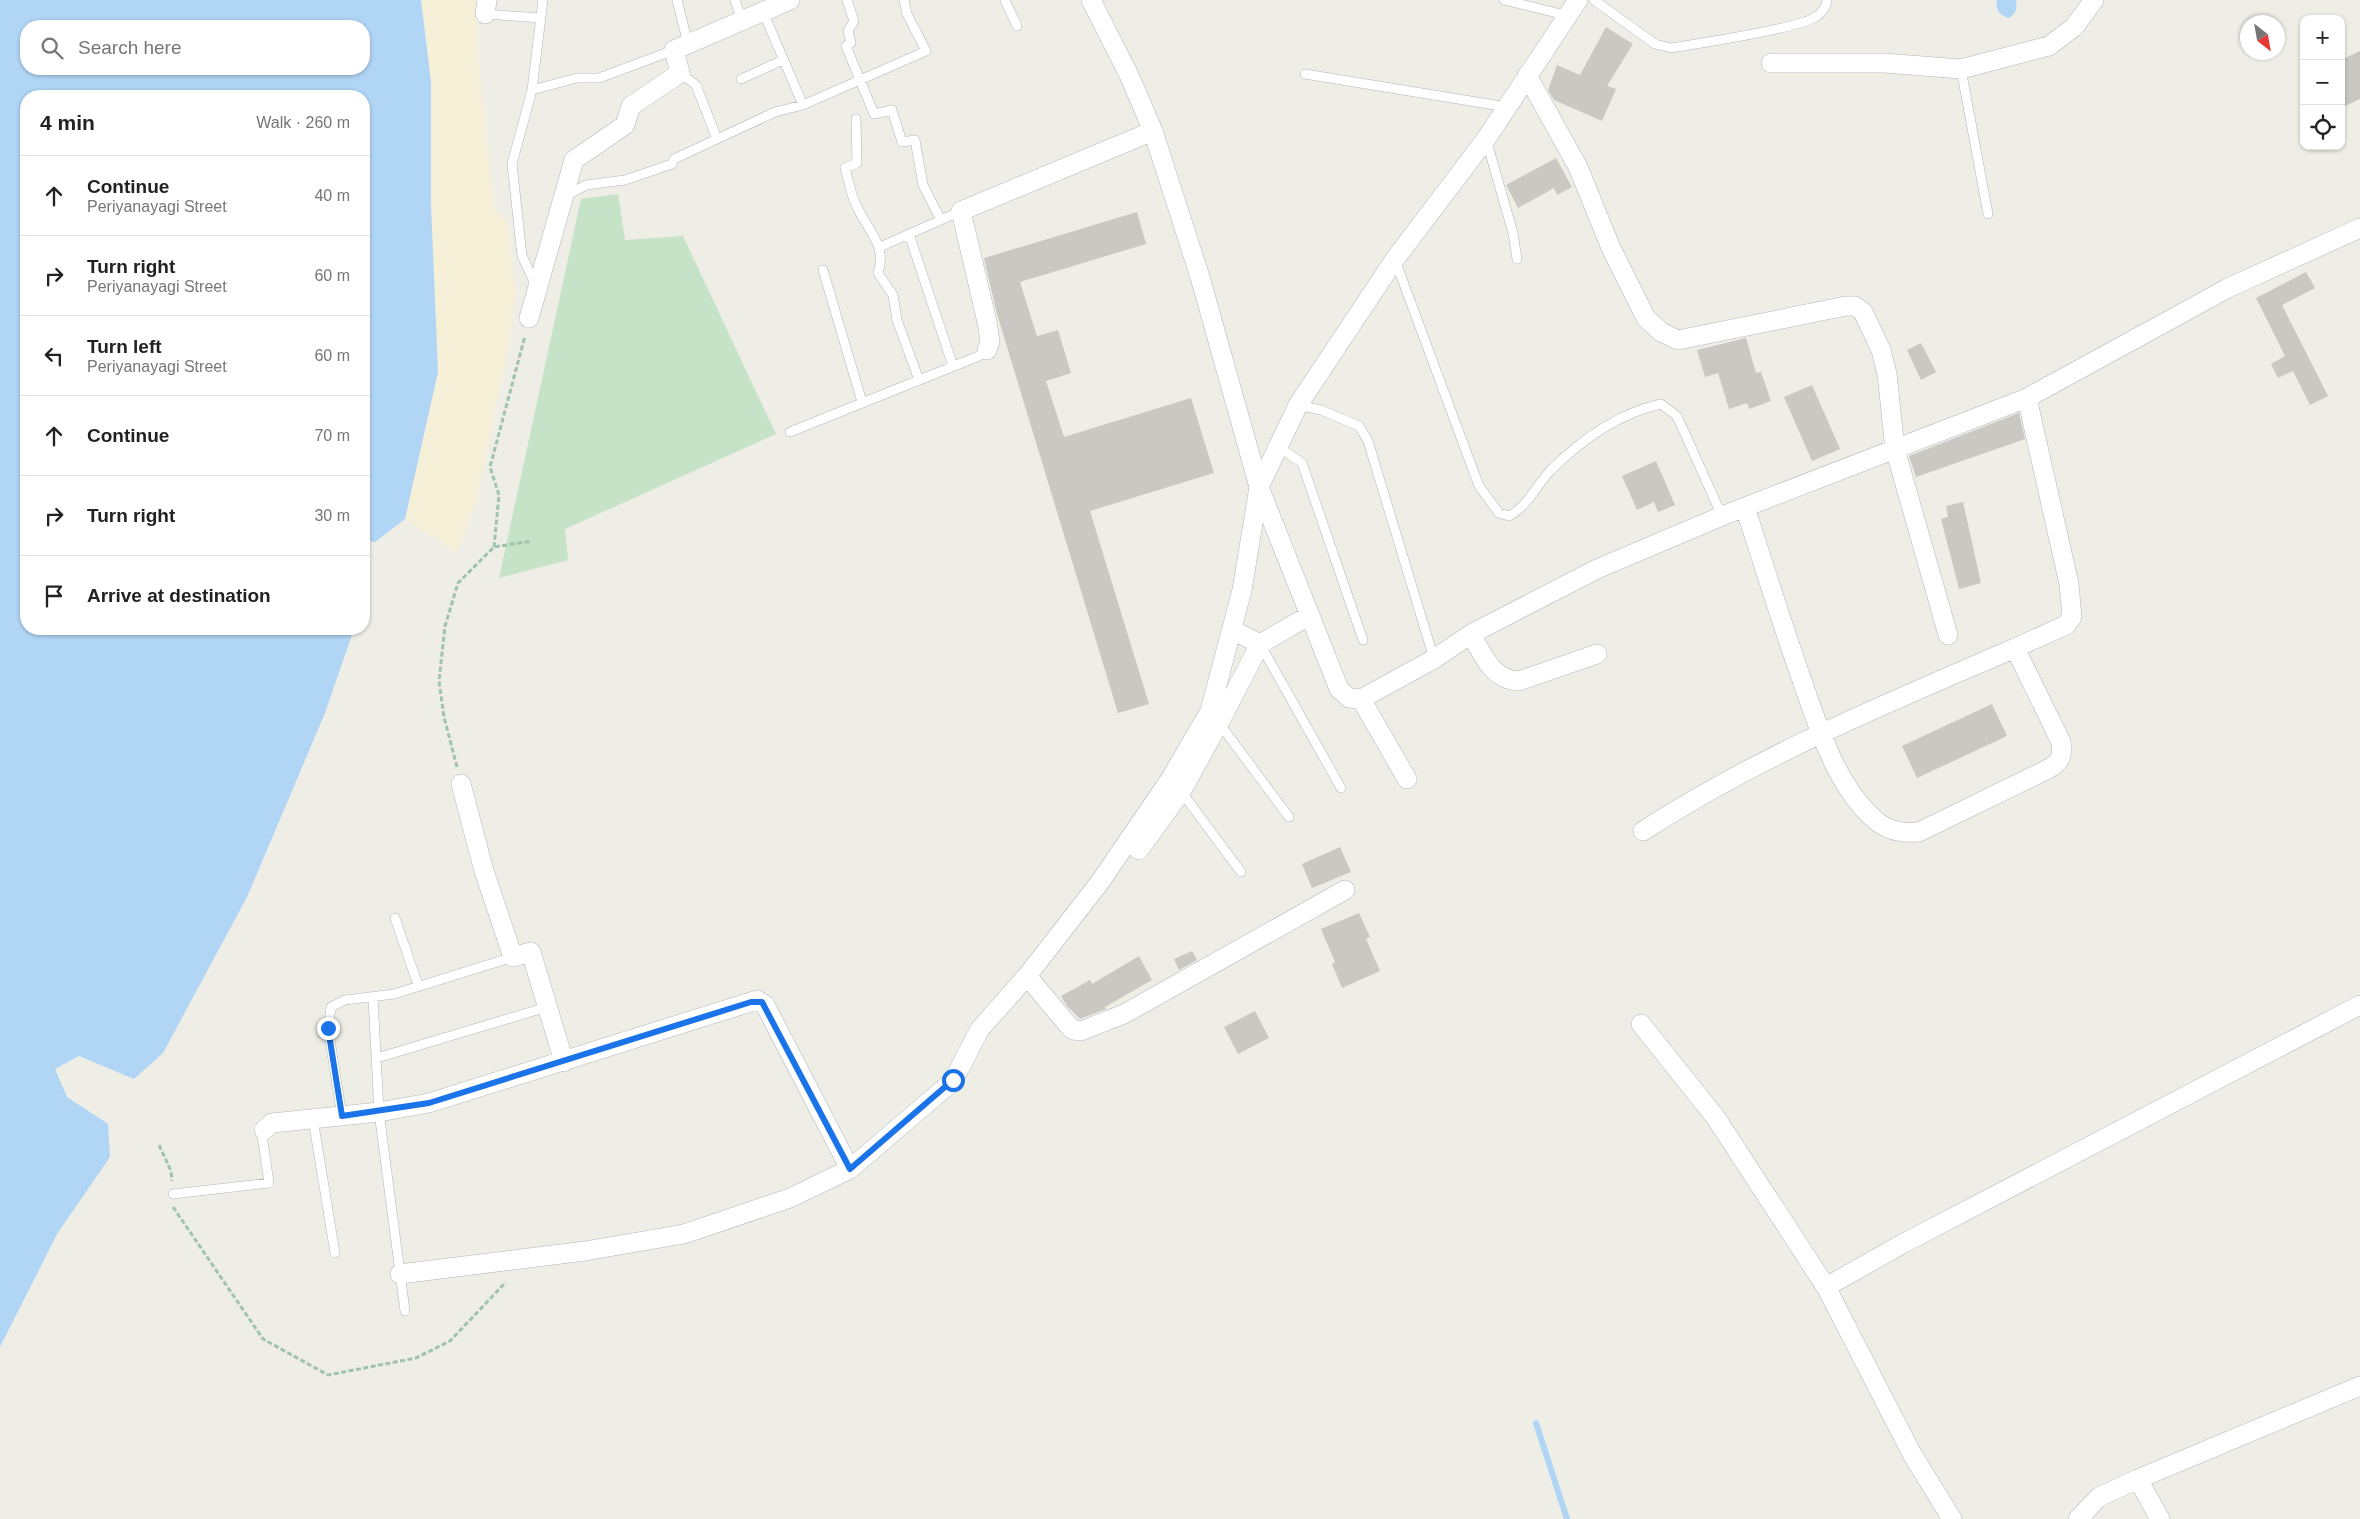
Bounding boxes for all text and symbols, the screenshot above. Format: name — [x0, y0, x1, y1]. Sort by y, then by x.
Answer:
north arrow — [2240, 15, 2285, 60]
map controls — [2300, 15, 2345, 150]
button: + — [2300, 15, 2345, 60]
search box — [20, 20, 370, 75]
icon: search — [38, 34, 66, 62]
text: Search here — [78, 37, 182, 58]
button: − — [2300, 60, 2345, 105]
button: locate — [2300, 105, 2345, 150]
text: 4 min — [40, 111, 95, 134]
text: Walk · 260 m — [256, 114, 350, 131]
text: Continue — [87, 176, 169, 197]
icon: ahead — [40, 182, 68, 210]
text: 40 m — [314, 187, 350, 204]
text: Periyanayagi Street — [87, 198, 227, 215]
text: Turn right — [87, 256, 175, 277]
icon: right — [40, 262, 68, 290]
text: 60 m — [314, 267, 350, 284]
text: Periyanayagi Street — [87, 278, 227, 295]
text: Turn left — [87, 336, 162, 357]
icon: left — [40, 342, 68, 370]
text: 60 m — [314, 347, 350, 364]
text: Periyanayagi Street — [87, 358, 227, 375]
icon: ahead — [40, 422, 68, 450]
text: Continue — [87, 425, 169, 446]
text: 70 m — [314, 427, 350, 444]
icon: right — [40, 502, 68, 530]
text: Turn right — [87, 505, 175, 526]
text: 30 m — [314, 507, 350, 524]
icon: arrive — [40, 582, 68, 610]
text: Arrive at destination — [87, 585, 271, 606]
route end — [317, 1017, 340, 1040]
route start — [942, 1069, 965, 1092]

